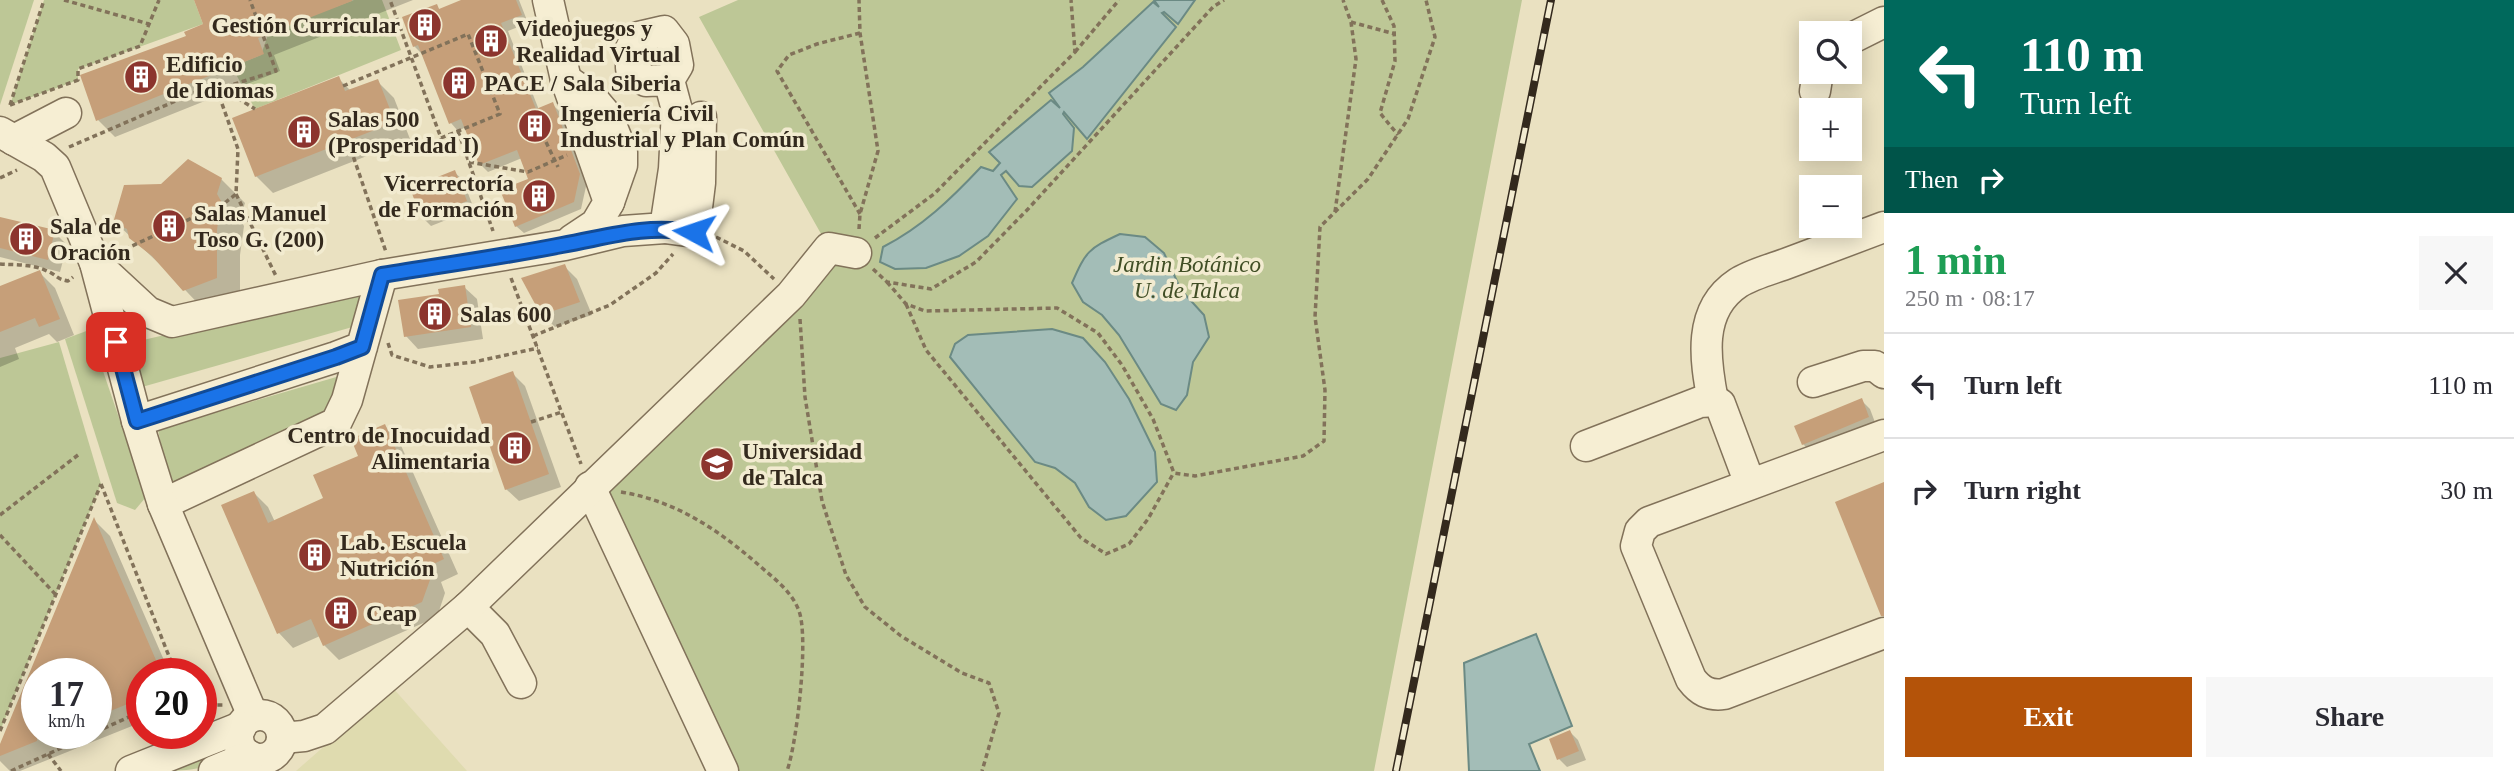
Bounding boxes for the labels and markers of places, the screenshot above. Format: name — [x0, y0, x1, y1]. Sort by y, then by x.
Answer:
building icon: Gestión Curricular — [406, 6, 444, 44]
place label: Gestión Curricular — [212, 13, 400, 38]
place label: Videojuegos y Realidad Virtual — [516, 16, 680, 67]
building icon: Videojuegos y Realidad Virtual — [472, 22, 510, 60]
place label: Edificio de Idiomas — [166, 52, 274, 103]
building icon: Edificio de Idiomas — [122, 58, 160, 96]
building icon: PACE / Sala Siberia — [440, 64, 478, 102]
place label: PACE / Sala Siberia — [484, 71, 682, 96]
place label: Ingeniería Civil Industrial y Plan Común — [560, 101, 805, 152]
place label: Salas 500 (Prosperidad I) — [328, 107, 479, 158]
building icon: Ingeniería Civil Industrial y Plan Común — [516, 107, 554, 145]
building icon: Salas 500 (Prosperidad I) — [285, 113, 323, 151]
place label: Vicerrectoría de Formación — [378, 171, 514, 222]
building icon: Vicerrectoría de Formación — [520, 177, 558, 215]
place label: Salas Manuel Toso G. (200) — [194, 201, 326, 252]
building icon: Salas Manuel Toso G. (200) — [150, 207, 188, 245]
place label: Sala de Oración — [50, 214, 131, 265]
building icon: Sala de Oración — [7, 220, 45, 258]
building icon: Salas 600 — [416, 295, 454, 333]
place label: Salas 600 — [460, 302, 551, 327]
pin — [86, 312, 146, 372]
place label: Centro de Inocuidad Alimentaria — [287, 423, 490, 474]
building icon: Centro de Inocuidad Alimentaria — [496, 429, 534, 467]
place label: Universidad de Talca — [742, 439, 862, 490]
school or university icon: Universidad de Talca — [698, 445, 736, 483]
place label: Lab. Escuela Nutrición — [340, 530, 467, 581]
building icon: Lab. Escuela Nutrición — [296, 536, 334, 574]
building icon: Ceap — [322, 594, 360, 632]
place label: Ceap — [366, 601, 417, 626]

